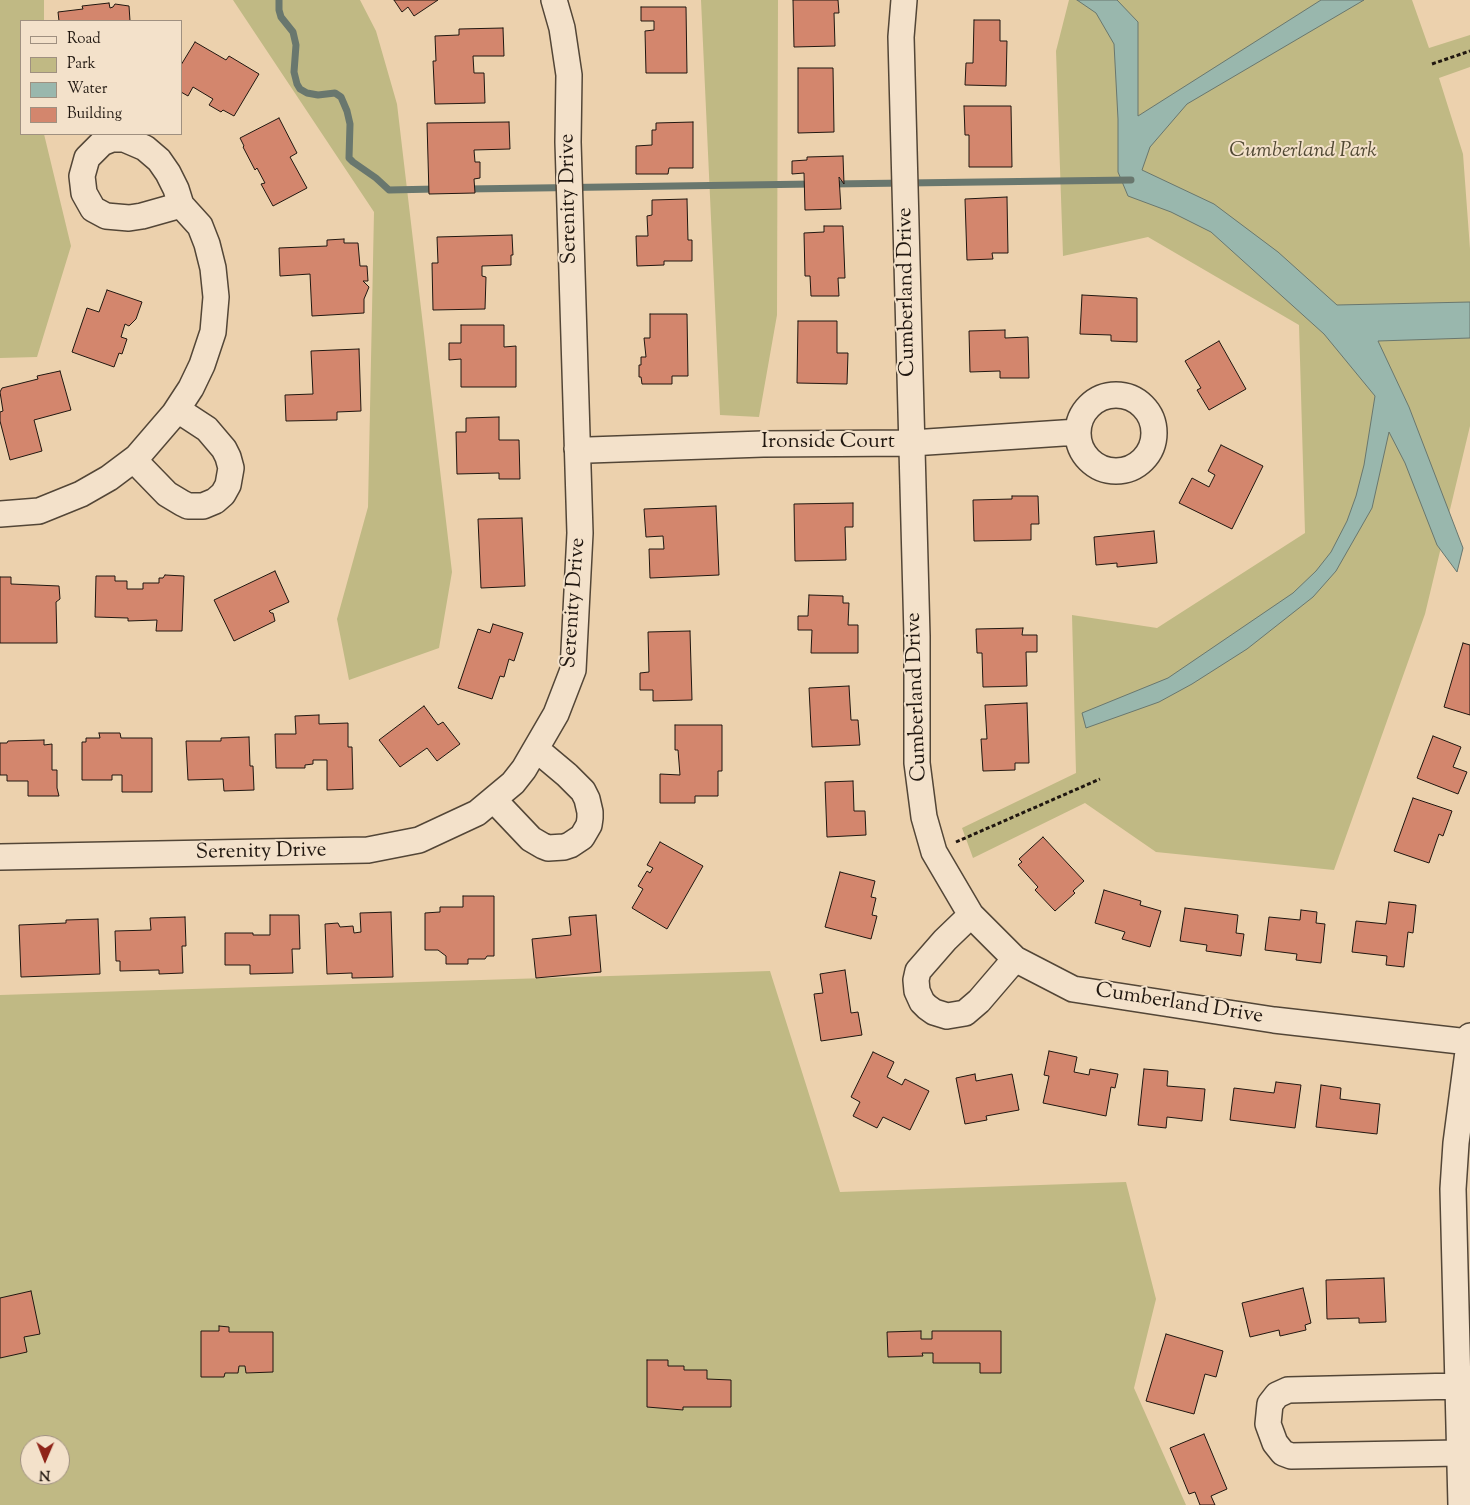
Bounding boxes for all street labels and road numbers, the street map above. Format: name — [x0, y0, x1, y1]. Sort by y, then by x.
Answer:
street label: Serenity Drive — [556, 133, 584, 265]
street label: Cumberland Drive — [894, 207, 922, 377]
street label: Ironside Court — [761, 430, 895, 456]
street label: Serenity Drive — [558, 537, 592, 669]
street label: Cumberland Drive — [902, 612, 934, 782]
street label: Serenity Drive — [195, 839, 327, 867]
street label: Cumberland Drive — [1093, 979, 1265, 1031]

